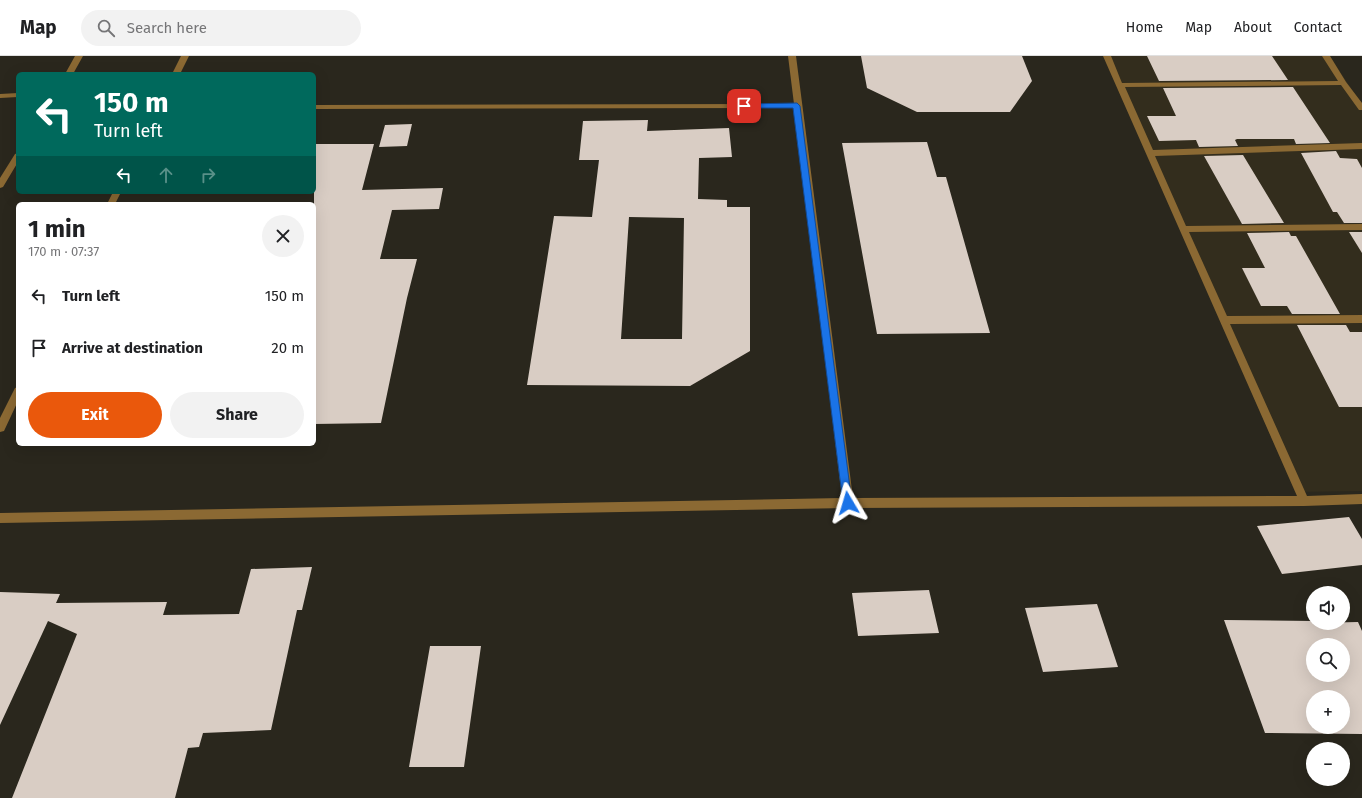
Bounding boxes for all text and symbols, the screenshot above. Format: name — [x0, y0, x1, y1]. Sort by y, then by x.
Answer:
search box — [81, 10, 361, 46]
text: Map — [20, 16, 57, 39]
icon: search — [95, 17, 117, 39]
text: Search here — [127, 19, 207, 37]
text: Home — [1126, 19, 1163, 36]
text: Map — [1185, 19, 1212, 36]
text: About — [1234, 19, 1272, 36]
text: Contact — [1294, 19, 1342, 36]
text: 150 m — [94, 86, 169, 119]
icon: left — [28, 88, 80, 140]
pin — [727, 89, 761, 123]
icon: arrive — [733, 95, 755, 117]
text: Turn left — [94, 120, 163, 142]
icon: left — [113, 164, 135, 186]
icon: ahead — [155, 164, 177, 186]
icon: right — [197, 164, 219, 186]
text: 1 min — [28, 215, 86, 243]
button: close — [262, 215, 304, 257]
text: 170 m · 07:37 — [28, 244, 99, 259]
icon: left — [28, 285, 50, 307]
text: Turn left — [62, 287, 120, 305]
text: 150 m — [265, 287, 304, 305]
icon: arrive — [28, 337, 50, 359]
text: Arrive at destination — [62, 339, 203, 357]
text: 20 m — [271, 339, 304, 357]
button: Exit — [28, 392, 162, 438]
button: Share — [170, 392, 304, 438]
position arrow — [827, 482, 869, 524]
map controls — [1306, 586, 1350, 786]
button: sound — [1306, 586, 1350, 630]
button: search — [1306, 638, 1350, 682]
button: + — [1306, 690, 1350, 734]
button: − — [1306, 742, 1350, 786]

